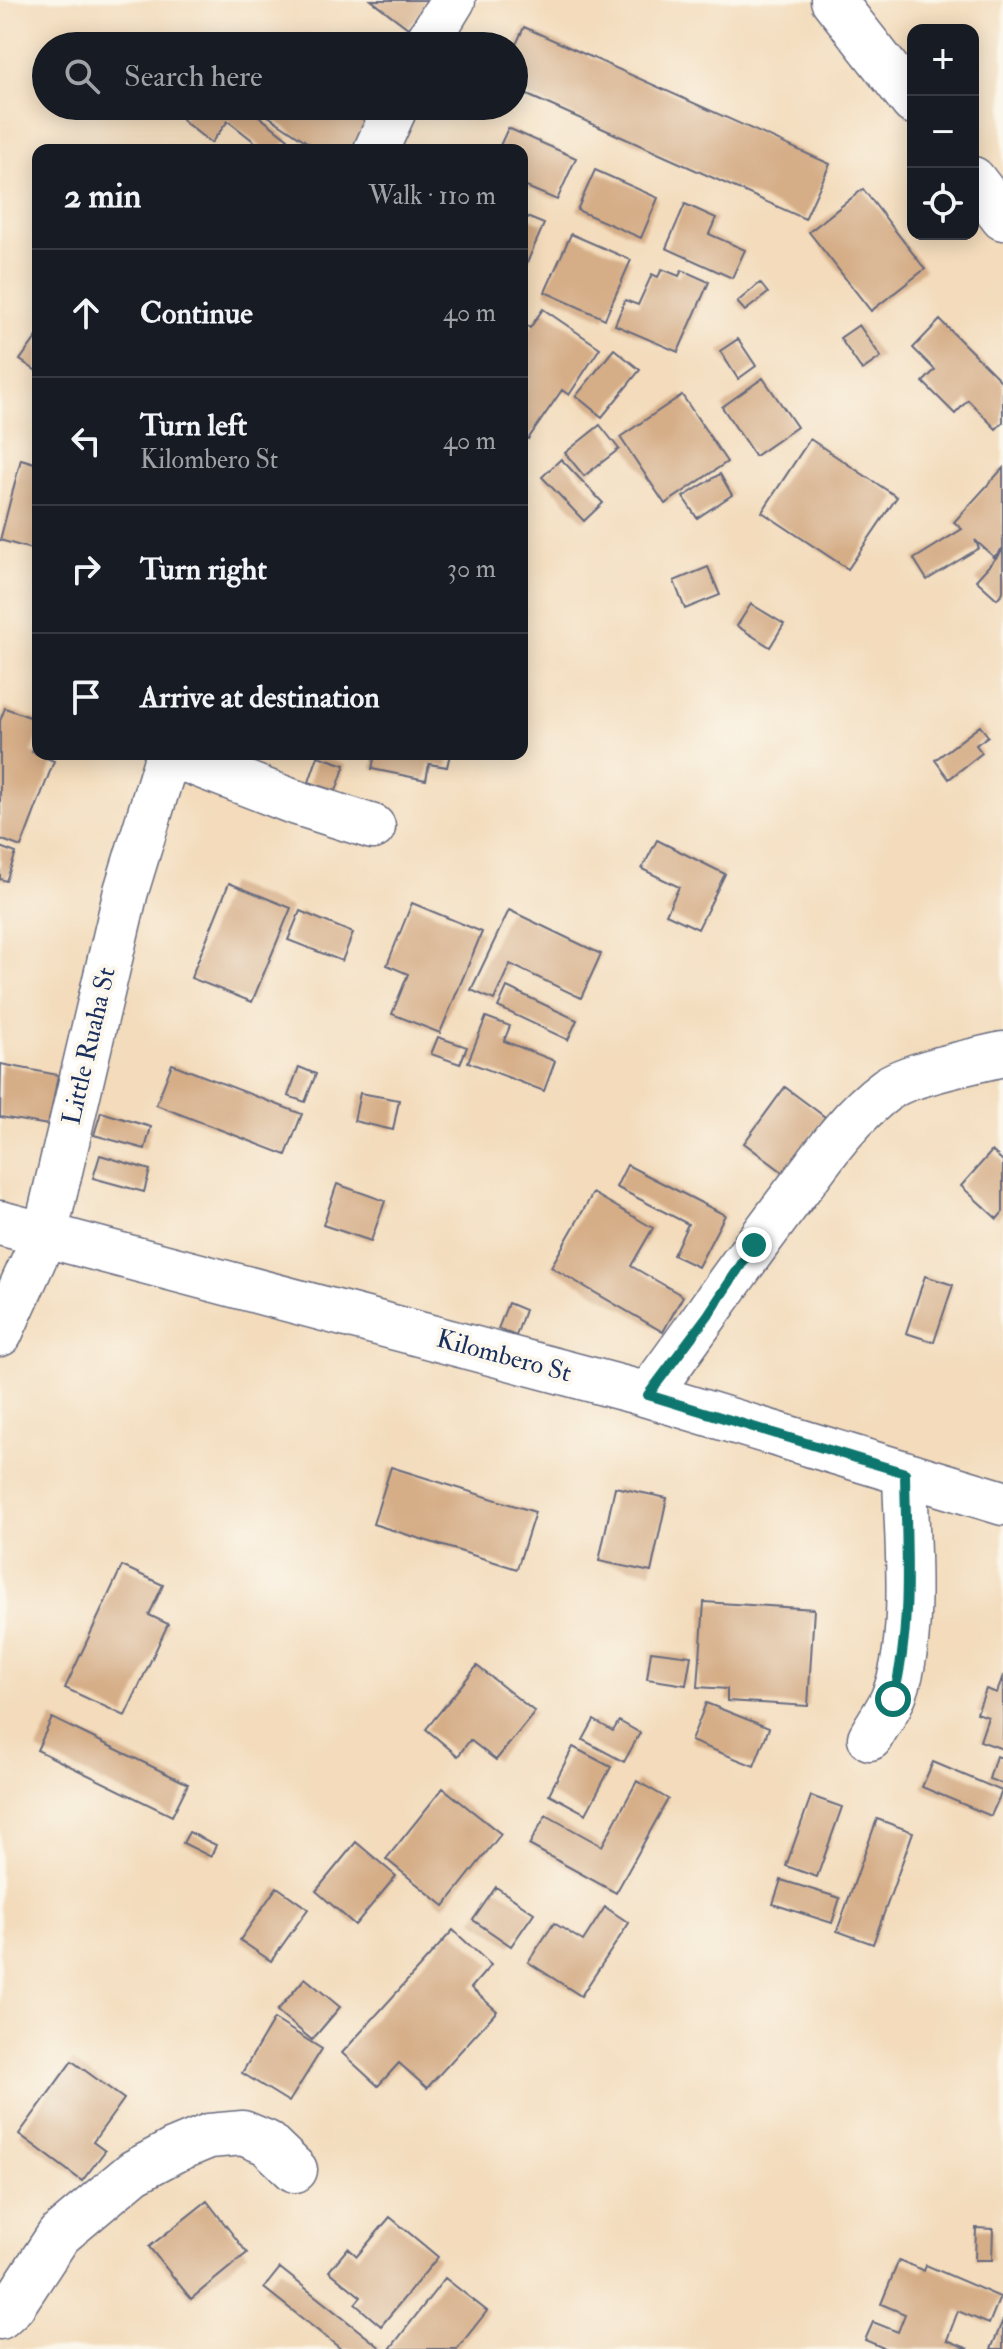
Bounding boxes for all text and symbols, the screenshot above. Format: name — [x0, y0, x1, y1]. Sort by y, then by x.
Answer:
map controls — [907, 24, 979, 240]
button: + — [907, 24, 979, 96]
search box — [32, 32, 528, 120]
icon: search — [60, 54, 104, 98]
text: Search here — [124, 58, 263, 95]
button: − — [907, 96, 979, 168]
button: locate — [907, 168, 979, 240]
text: 2 min — [64, 175, 141, 218]
text: Walk · 110 m — [369, 180, 496, 212]
icon: ahead — [64, 291, 108, 335]
text: Continue — [140, 295, 253, 332]
text: 40 m — [443, 297, 496, 329]
text: Turn left — [140, 407, 247, 444]
icon: left — [64, 419, 108, 463]
text: 40 m — [443, 425, 496, 457]
text: Kilombero St — [140, 444, 278, 476]
icon: right — [64, 547, 108, 591]
text: Turn right — [140, 551, 267, 588]
text: 30 m — [447, 553, 496, 585]
icon: arrive — [64, 675, 108, 719]
text: Arrive at destination — [140, 679, 380, 716]
street label: Little Ruaha St — [55, 964, 123, 1128]
route end — [736, 1227, 772, 1263]
street label: Kilombero St — [433, 1323, 575, 1389]
route start — [875, 1681, 911, 1717]

